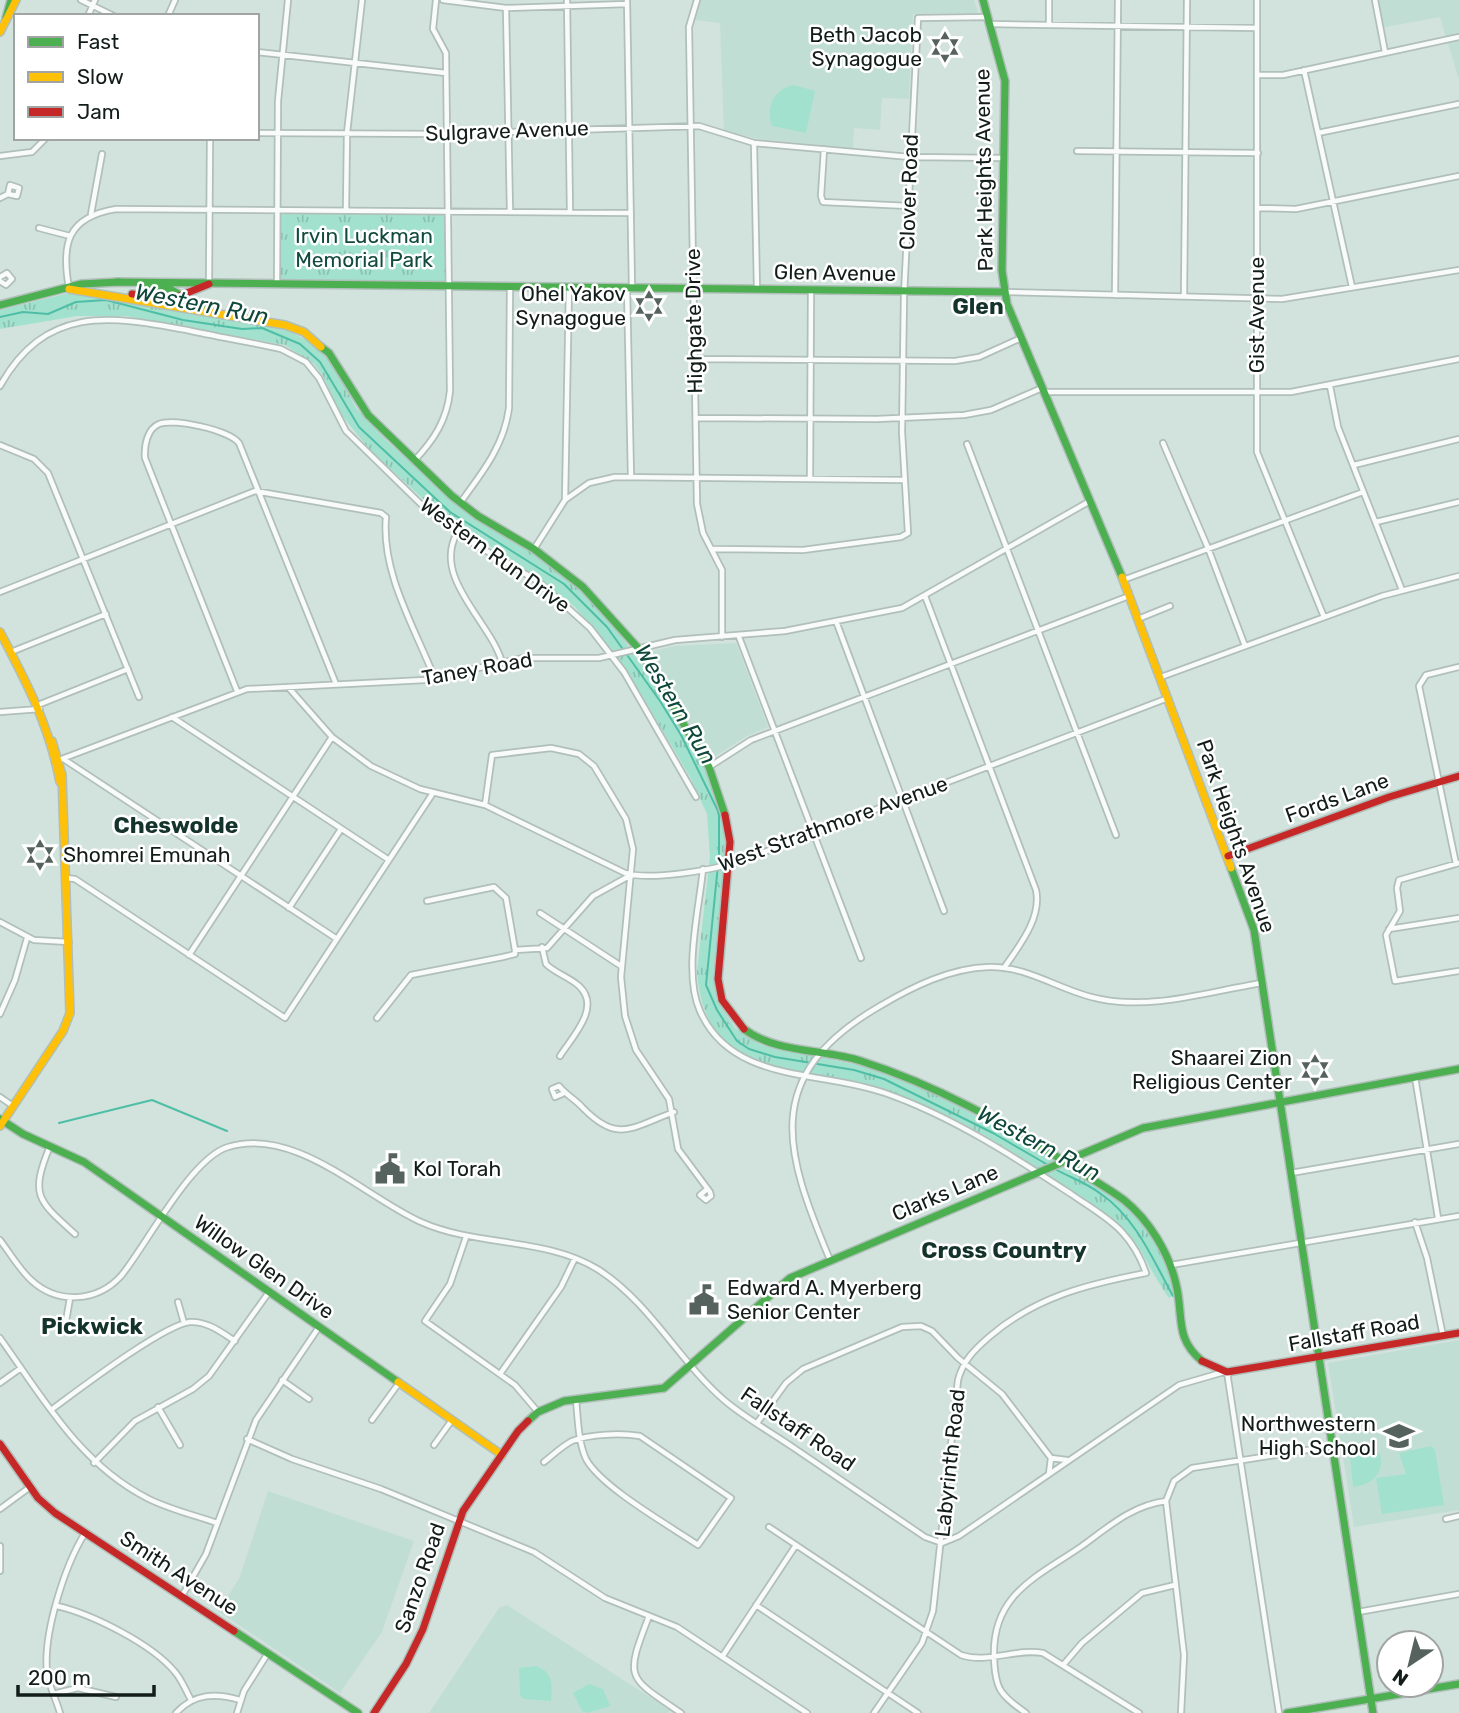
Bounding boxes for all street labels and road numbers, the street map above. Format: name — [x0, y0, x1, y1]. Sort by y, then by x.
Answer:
street label: Park Heights Avenue — [969, 68, 998, 272]
street label: Sulgrave Avenue — [425, 115, 589, 146]
street label: Clover Road — [894, 133, 923, 250]
street label: Highgate Drive — [680, 248, 707, 394]
street label: Gist Avenue — [1244, 257, 1269, 373]
street label: Glen Avenue — [774, 259, 896, 286]
street label: Western Run Drive — [415, 492, 575, 617]
street label: Taney Road — [420, 646, 534, 691]
street label: Park Heights Avenue — [1192, 736, 1281, 936]
street label: Fords Lane — [1282, 767, 1392, 828]
street label: West Strathmore Avenue — [715, 770, 951, 877]
street label: Clarks Lane — [888, 1159, 1002, 1226]
street label: Willow Glen Drive — [190, 1209, 339, 1324]
street label: Fallstaff Road — [1286, 1309, 1421, 1356]
street label: Fallstaff Road — [736, 1381, 860, 1476]
street label: Labyrinth Road — [929, 1388, 970, 1538]
street label: Sanzo Road — [389, 1519, 450, 1636]
street label: Smith Avenue — [115, 1525, 243, 1620]

